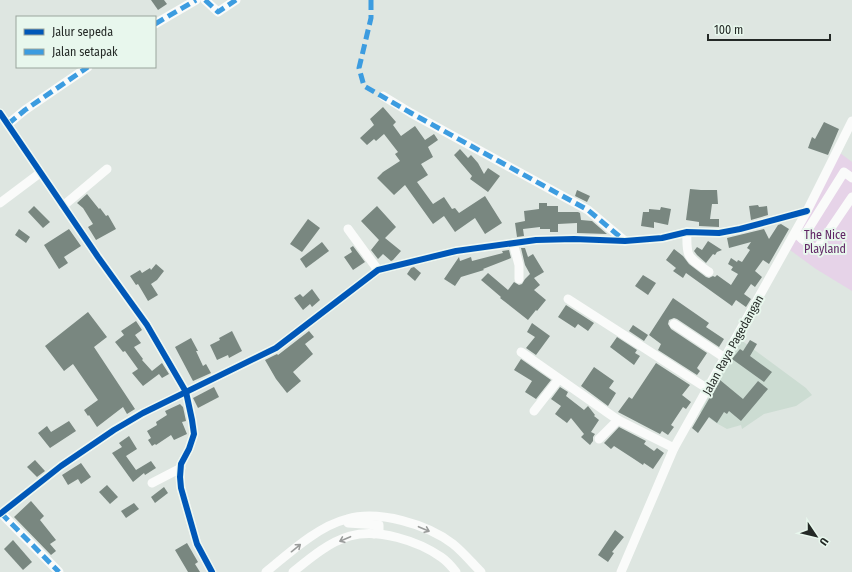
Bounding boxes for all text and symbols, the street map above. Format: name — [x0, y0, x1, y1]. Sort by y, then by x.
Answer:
legend — [16, 16, 156, 68]
scale bar — [708, 16, 830, 42]
text: 100 m — [714, 23, 743, 37]
text: Jalur sepeda — [52, 25, 113, 39]
text: Jalan setapak — [52, 45, 118, 59]
park label: The Nice Playland — [804, 228, 846, 256]
street label: Jalan Raya Pagedangan — [700, 293, 766, 397]
north arrow — [796, 516, 836, 556]
one-way arrow — [418, 525, 430, 533]
one-way arrow — [340, 535, 352, 543]
text: U — [817, 535, 831, 548]
one-way arrow — [290, 543, 301, 552]

